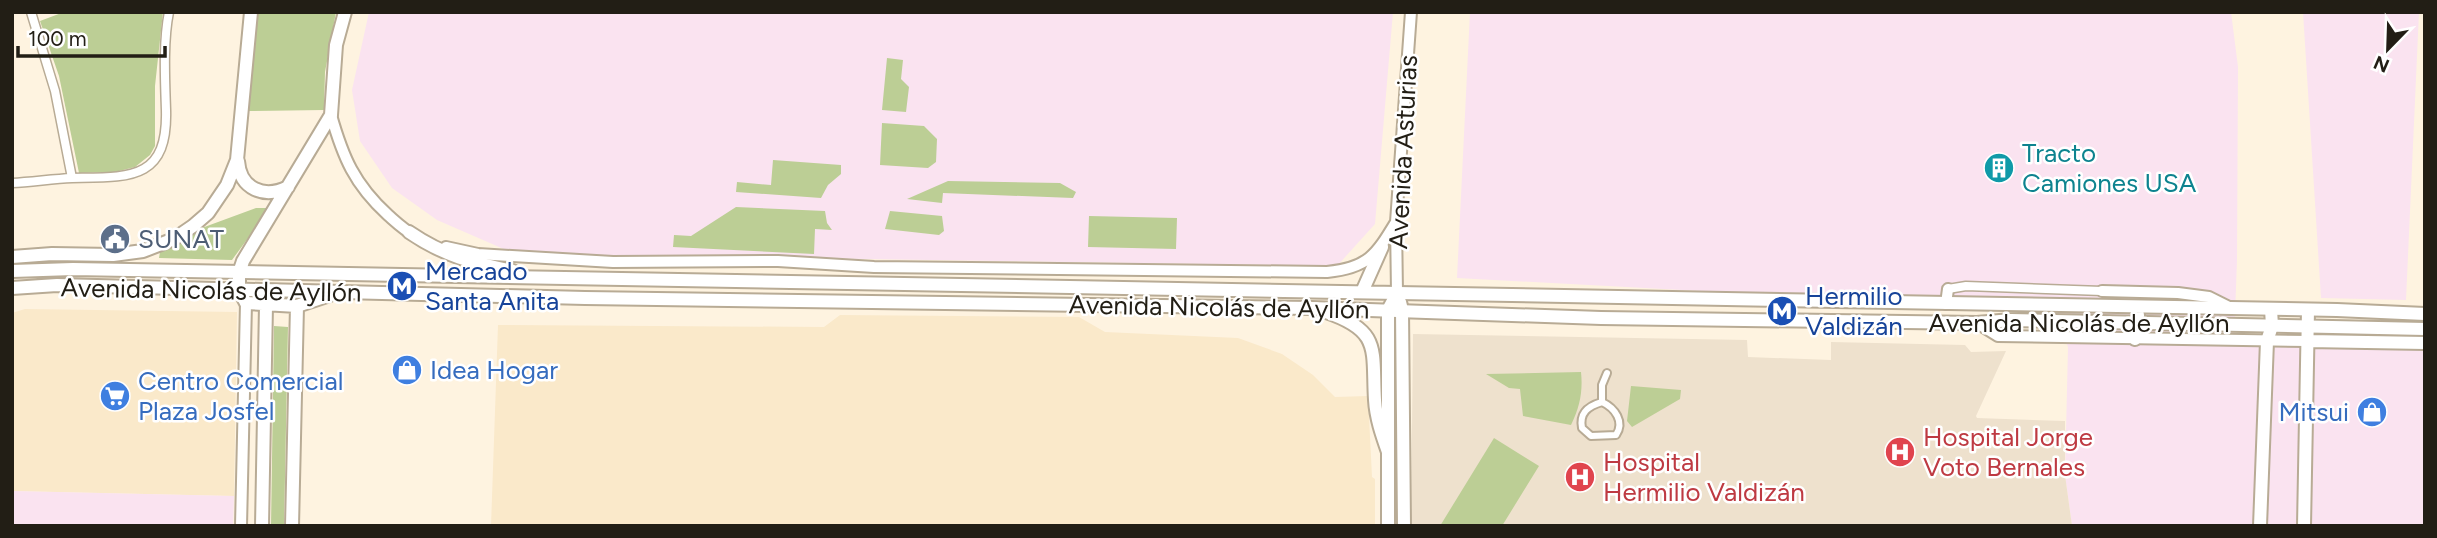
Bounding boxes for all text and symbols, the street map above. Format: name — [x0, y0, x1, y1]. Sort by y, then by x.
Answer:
scale bar — [18, 14, 164, 58]
north arrow — [2353, 14, 2423, 84]
text: 100 m — [28, 26, 87, 51]
text: N — [2370, 51, 2393, 78]
street label: Avenida Asturias — [1382, 54, 1424, 250]
place label: Tracto Camiones USA — [2022, 137, 2197, 199]
building icon: Tracto Camiones USA — [1982, 151, 2016, 185]
public building icon: SUNAT — [98, 222, 132, 256]
place label: SUNAT — [138, 223, 225, 255]
place label: Mercado Santa Anita — [425, 255, 559, 317]
metro station icon: Mercado Santa Anita — [385, 269, 419, 303]
street label: Avenida Nicolás de Ayllón — [60, 271, 362, 309]
place label: Hermilio Valdizán — [1805, 280, 1903, 342]
street label: Avenida Nicolás de Ayllón — [1068, 288, 1370, 326]
metro station icon: Hermilio Valdizán — [1765, 294, 1799, 328]
street label: Avenida Nicolás de Ayllón — [1929, 307, 2229, 339]
shop icon: Idea Hogar — [390, 353, 424, 387]
place label: Idea Hogar — [430, 354, 558, 386]
place label: Centro Comercial Plaza Josfel — [138, 365, 344, 427]
supermarket icon: Centro Comercial Plaza Josfel — [98, 379, 132, 413]
shop icon: Mitsui — [2355, 395, 2389, 429]
place label: Mitsui — [2278, 396, 2349, 428]
place label: Hospital Jorge Voto Bernales — [1923, 421, 2093, 483]
hospital icon: Hospital Jorge Voto Bernales — [1883, 435, 1917, 469]
place label: Hospital Hermilio Valdizán — [1603, 446, 1805, 508]
hospital icon: Hospital Hermilio Valdizán — [1563, 460, 1597, 494]

